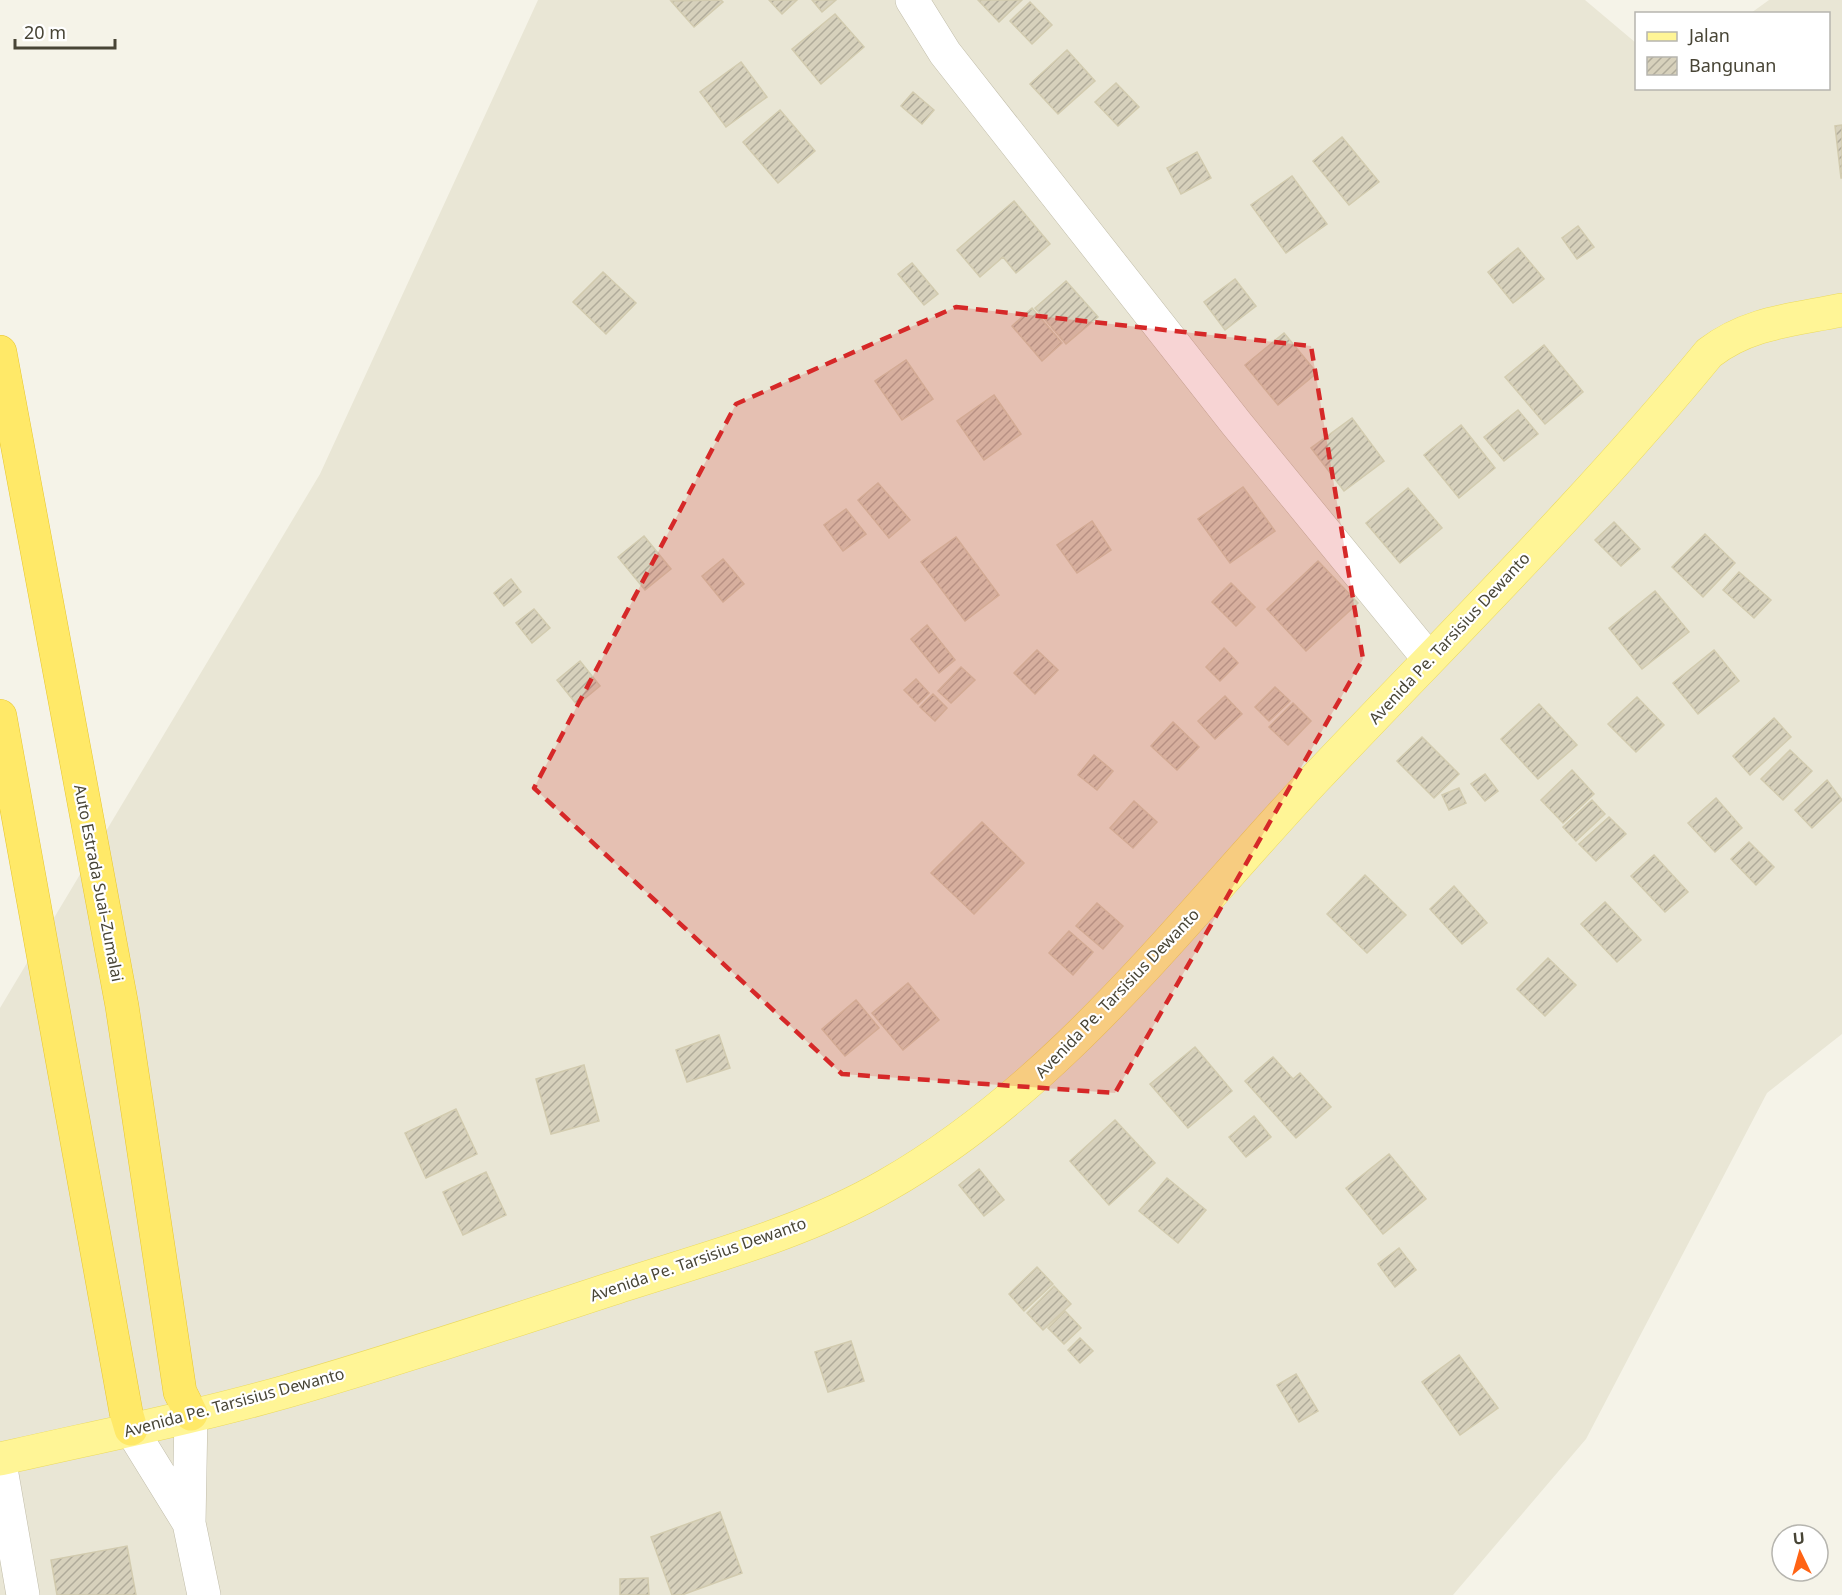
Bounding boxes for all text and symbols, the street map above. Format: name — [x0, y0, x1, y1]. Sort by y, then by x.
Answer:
scale bar — [15, 12, 116, 50]
legend — [1635, 12, 1830, 90]
text: 20 m — [24, 20, 66, 44]
text: Jalan — [1687, 23, 1730, 47]
text: Bangunan — [1689, 53, 1776, 77]
street label: Avenida Pe. Tarsisius Dewanto — [1363, 547, 1535, 729]
street label: Auto Estrada Suai–Zumalai — [69, 783, 129, 983]
street label: Avenida Pe. Tarsisius Dewanto — [1030, 904, 1204, 1082]
street label: Avenida Pe. Tarsisius Dewanto — [587, 1212, 809, 1306]
street label: Avenida Pe. Tarsisius Dewanto — [121, 1362, 347, 1442]
north arrow — [1770, 1523, 1830, 1583]
text: U — [1792, 1527, 1806, 1550]

